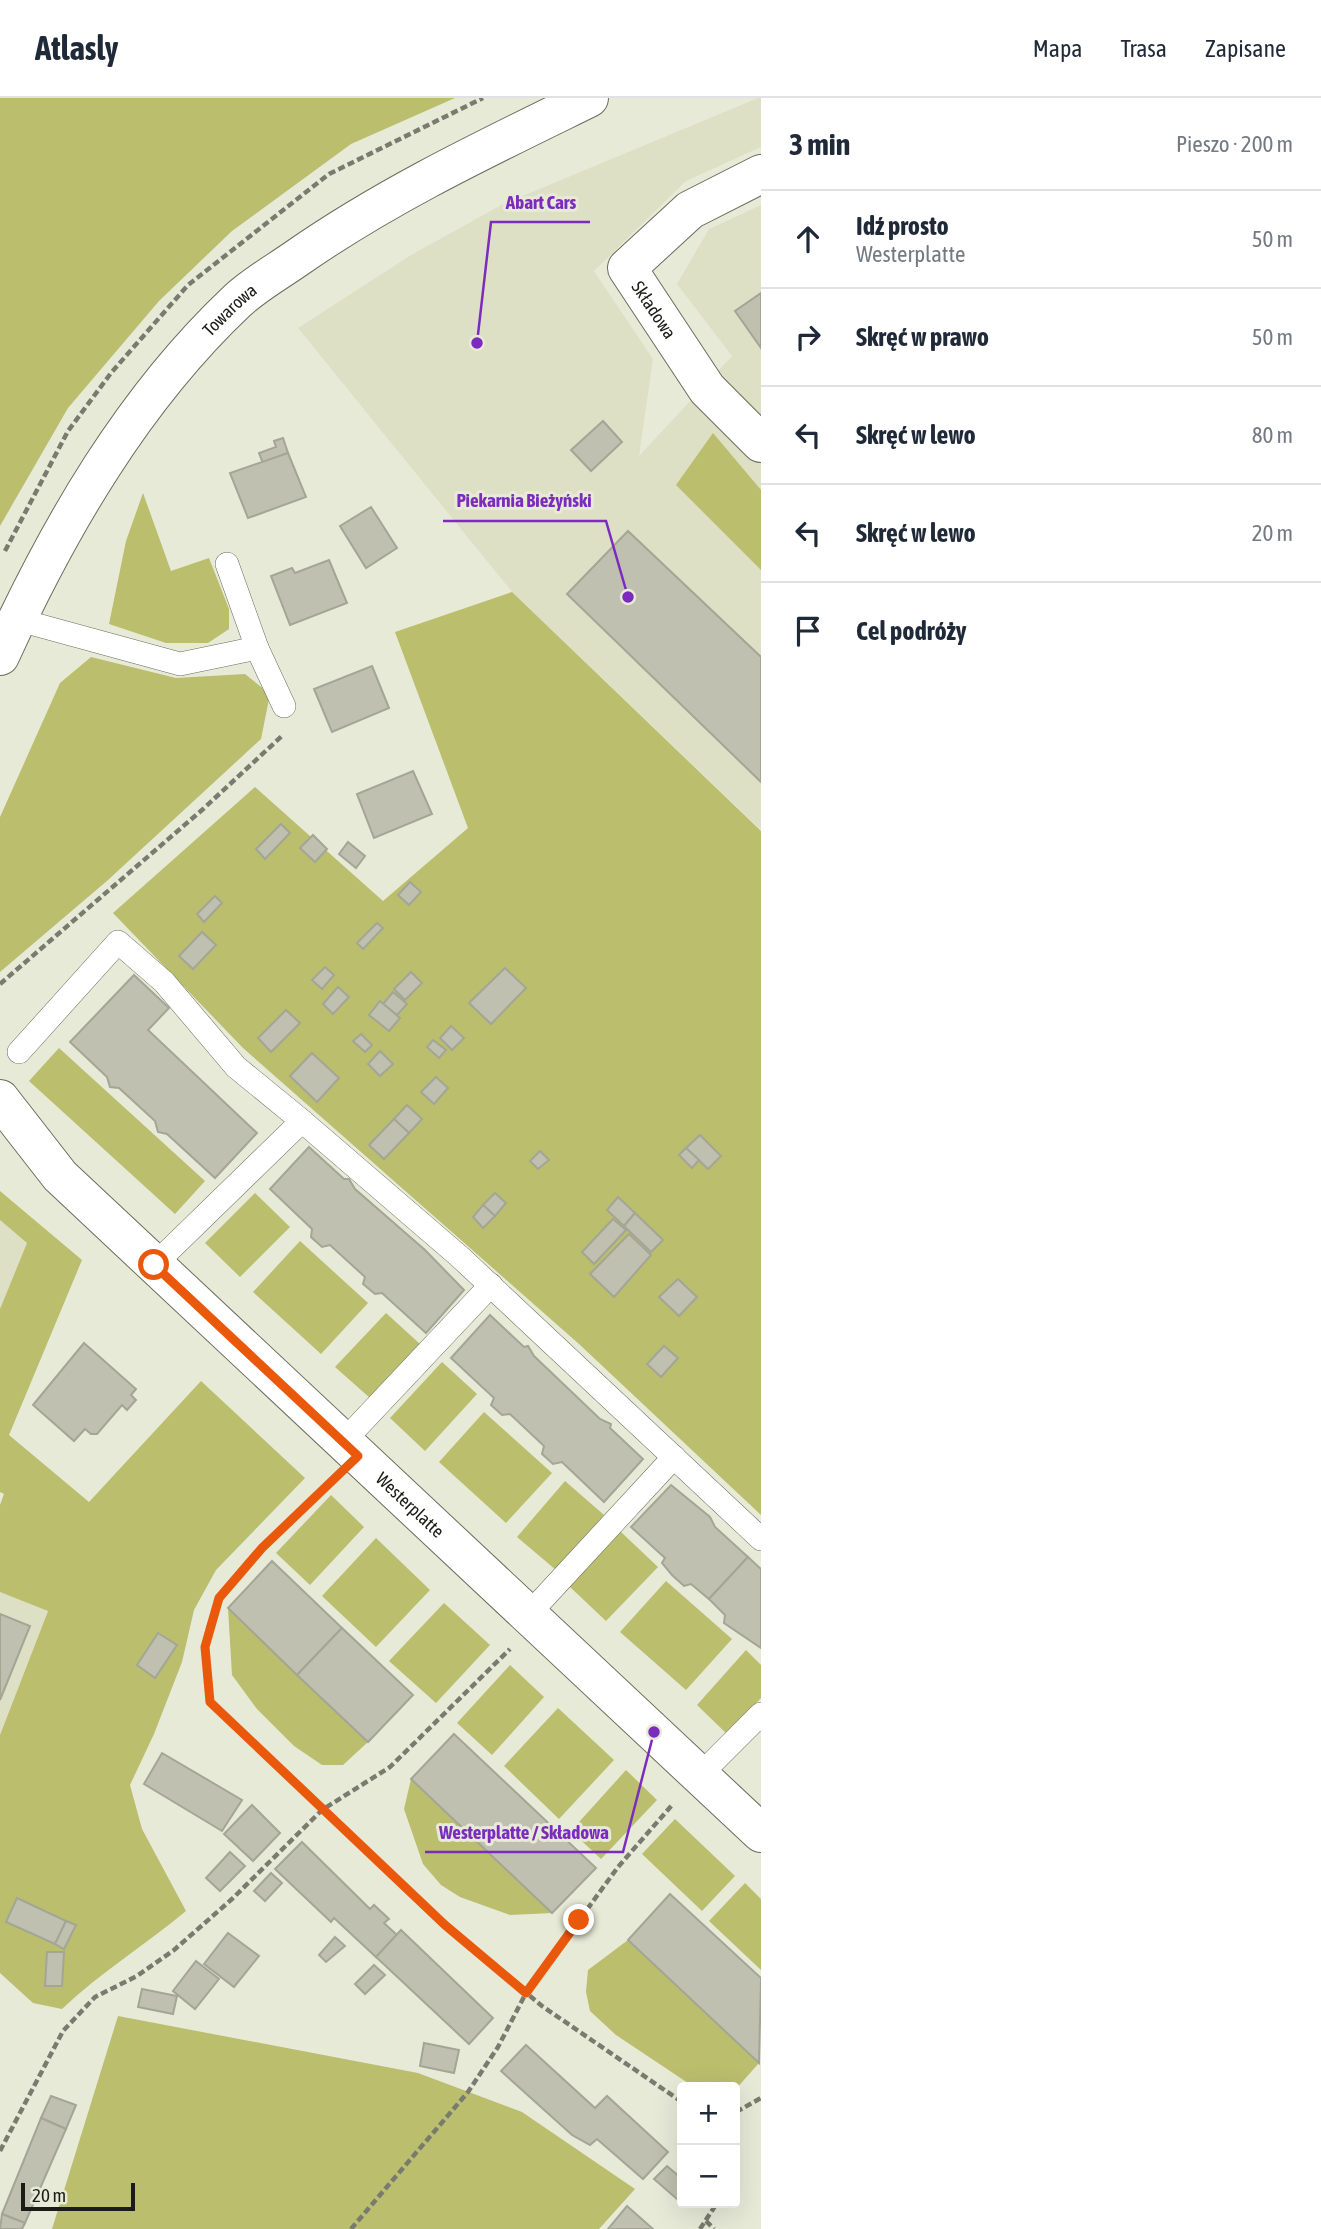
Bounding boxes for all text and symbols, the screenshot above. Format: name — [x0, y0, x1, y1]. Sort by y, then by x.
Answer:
text: Atlasly — [35, 29, 118, 67]
text: Mapa — [1033, 35, 1082, 62]
text: Trasa — [1120, 35, 1167, 62]
text: Zapisane — [1205, 35, 1286, 62]
text: 3 min — [789, 127, 850, 161]
text: Pieszo · 200 m — [1176, 131, 1293, 157]
callout: Abart Cars — [491, 182, 590, 222]
text: Abart Cars — [505, 191, 576, 213]
text: Idź prosto — [856, 211, 949, 241]
icon: ahead — [789, 220, 827, 258]
text: 50 m — [1252, 226, 1293, 252]
text: Westerplatte — [856, 241, 965, 267]
street label: Składowa — [628, 277, 681, 342]
street label: Towarowa — [198, 279, 260, 340]
icon: right — [789, 318, 827, 356]
text: Skręć w prawo — [856, 322, 989, 352]
text: 50 m — [1252, 324, 1293, 350]
icon: left — [789, 416, 827, 454]
text: Skręć w lewo — [856, 420, 976, 450]
text: 80 m — [1252, 422, 1293, 448]
callout: Piekarnia Bieżyński — [443, 481, 606, 521]
text: Piekarnia Bieżyński — [456, 489, 592, 511]
icon: left — [789, 514, 827, 552]
text: Skręć w lewo — [856, 518, 976, 548]
text: 20 m — [1252, 520, 1293, 546]
icon: arrive — [789, 612, 827, 650]
text: Cel podróży — [856, 616, 967, 646]
route start — [138, 1249, 169, 1280]
street label: Westerplatte — [372, 1468, 449, 1541]
callout: Westerplatte / Składowa — [425, 1812, 623, 1852]
text: Westerplatte / Składowa — [438, 1821, 609, 1843]
route end — [563, 1904, 594, 1935]
map controls — [677, 2082, 740, 2208]
button: + — [677, 2082, 740, 2145]
button: − — [677, 2145, 740, 2208]
scale bar — [21, 2180, 135, 2212]
text: 20 m — [32, 2184, 66, 2206]

